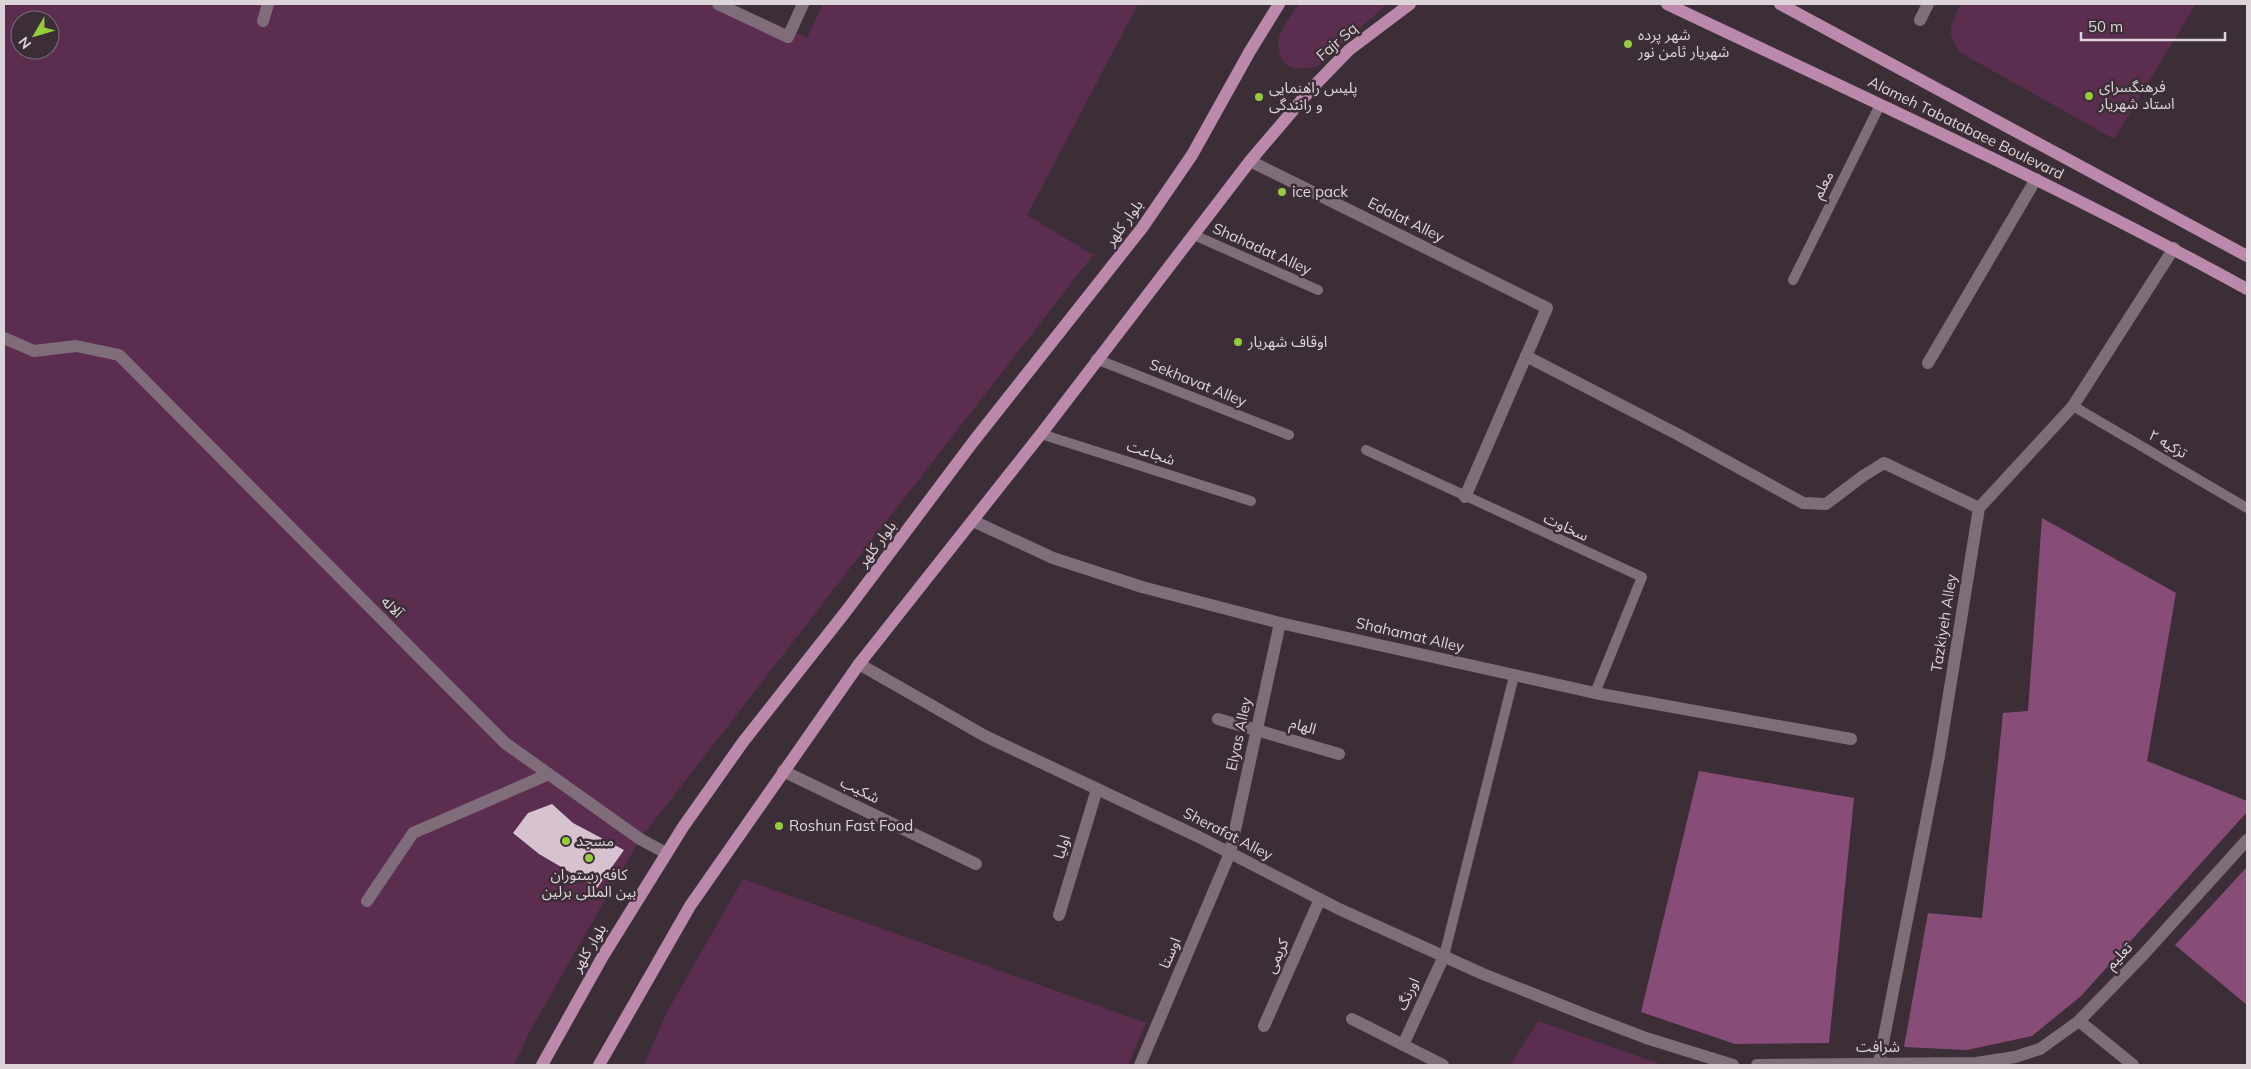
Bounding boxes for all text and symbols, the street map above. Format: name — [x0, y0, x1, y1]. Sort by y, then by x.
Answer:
north arrow — [10, 10, 60, 60]
scale bar — [2081, 10, 2225, 42]
text: 50 m — [2088, 17, 2123, 36]
street label: Fajr Sq — [1312, 19, 1361, 65]
place label: شهر پرده شهریار ثامن نور — [1637, 25, 1730, 61]
text: N — [14, 33, 35, 53]
marker: شهر پرده شهریار ثامن نور — [1622, 38, 1634, 50]
street label: Alameh Tabatabaee Boulevard — [1865, 72, 2067, 183]
place label: فرهنگسرای استاد شهریار — [2098, 77, 2175, 113]
place label: پلیس راهنمایی و رانندگی — [1269, 78, 1358, 114]
marker: فرهنگسرای استاد شهریار — [2083, 90, 2095, 102]
marker: پلیس راهنمایی و رانندگی — [1253, 91, 1265, 103]
street label: معلم — [1808, 168, 1839, 203]
place label: ice pack — [1292, 182, 1348, 201]
marker: ice pack — [1276, 186, 1288, 198]
street label: Edalat Alley — [1365, 193, 1448, 246]
street label: بلوار کلهر — [1100, 196, 1147, 250]
street label: Shahadat Alley — [1210, 218, 1315, 279]
place label: اوقاف شهریار — [1247, 332, 1327, 351]
marker: اوقاف شهریار — [1232, 336, 1244, 348]
street label: Sekhavat Alley — [1147, 354, 1250, 411]
street label: تزکیه ۲ — [2146, 425, 2191, 462]
street label: شجاعت — [1125, 436, 1178, 469]
street label: سخاوت — [1541, 508, 1592, 545]
street label: بلوار کلهر — [853, 517, 900, 571]
street label: Tazkiyeh Alley — [1926, 573, 1961, 673]
street label: آلاله — [377, 592, 408, 622]
street label: Shahamat Alley — [1354, 613, 1466, 656]
street label: Elyas Alley — [1221, 695, 1256, 772]
street label: الهام — [1287, 713, 1319, 740]
street label: شکیب — [837, 772, 883, 807]
street label: Sherafat Alley — [1180, 803, 1276, 864]
place label: Roshun Fast Food — [789, 816, 913, 835]
marker: Roshun Fast Food — [773, 820, 785, 832]
place label: مسجد — [576, 831, 614, 850]
street label: اولیا — [1049, 833, 1074, 861]
marker: مسجد — [560, 835, 572, 847]
marker: کافه رستوران بین المللی برلین — [583, 852, 595, 864]
place label: کافه رستوران بین المللی برلین — [542, 865, 636, 901]
street label: بلوار کلهر — [566, 920, 610, 976]
street label: اوستا — [1155, 934, 1185, 971]
street label: کریمی — [1261, 935, 1293, 976]
street label: تعلیم — [2101, 938, 2138, 975]
street label: اورنگ — [1392, 974, 1423, 1013]
street label: شرافت — [1856, 1037, 1900, 1056]

